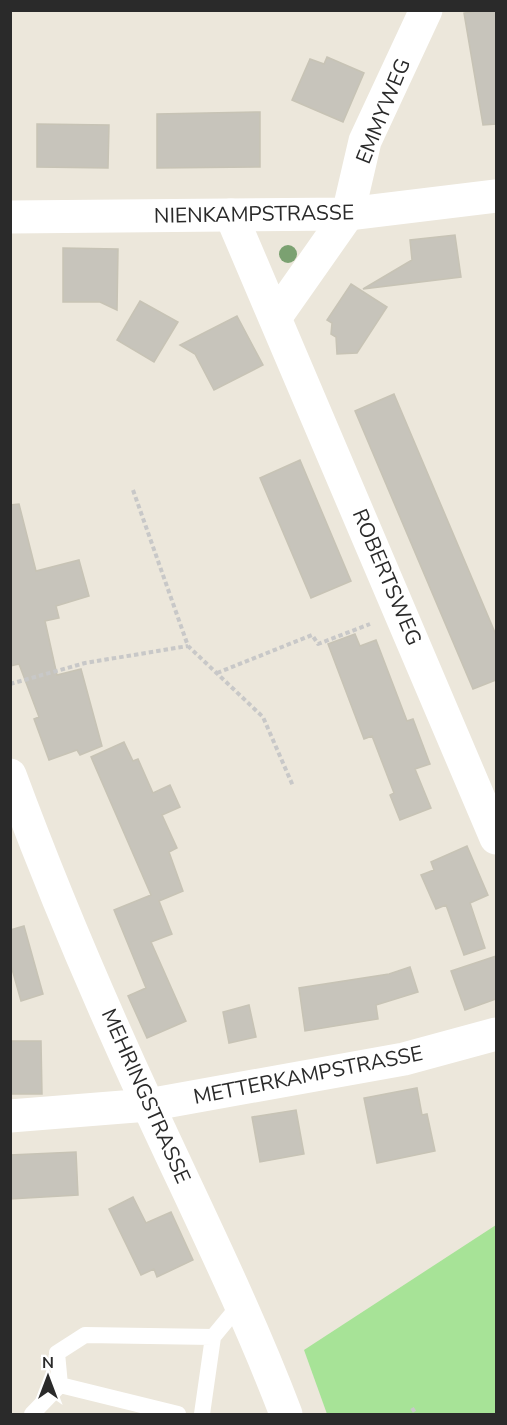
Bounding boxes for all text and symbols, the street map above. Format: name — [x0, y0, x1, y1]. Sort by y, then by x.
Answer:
street label: EMMYWEG — [349, 54, 417, 168]
street label: NIENKAMPSTRASSE — [154, 198, 354, 230]
street label: ROBERTSWEG — [346, 505, 428, 649]
street label: MEHRINGSTRASSE — [95, 1004, 197, 1188]
street label: METTERKAMPSTRASSE — [191, 1039, 425, 1111]
north arrow — [18, 1347, 78, 1407]
text: N — [42, 1352, 54, 1374]

